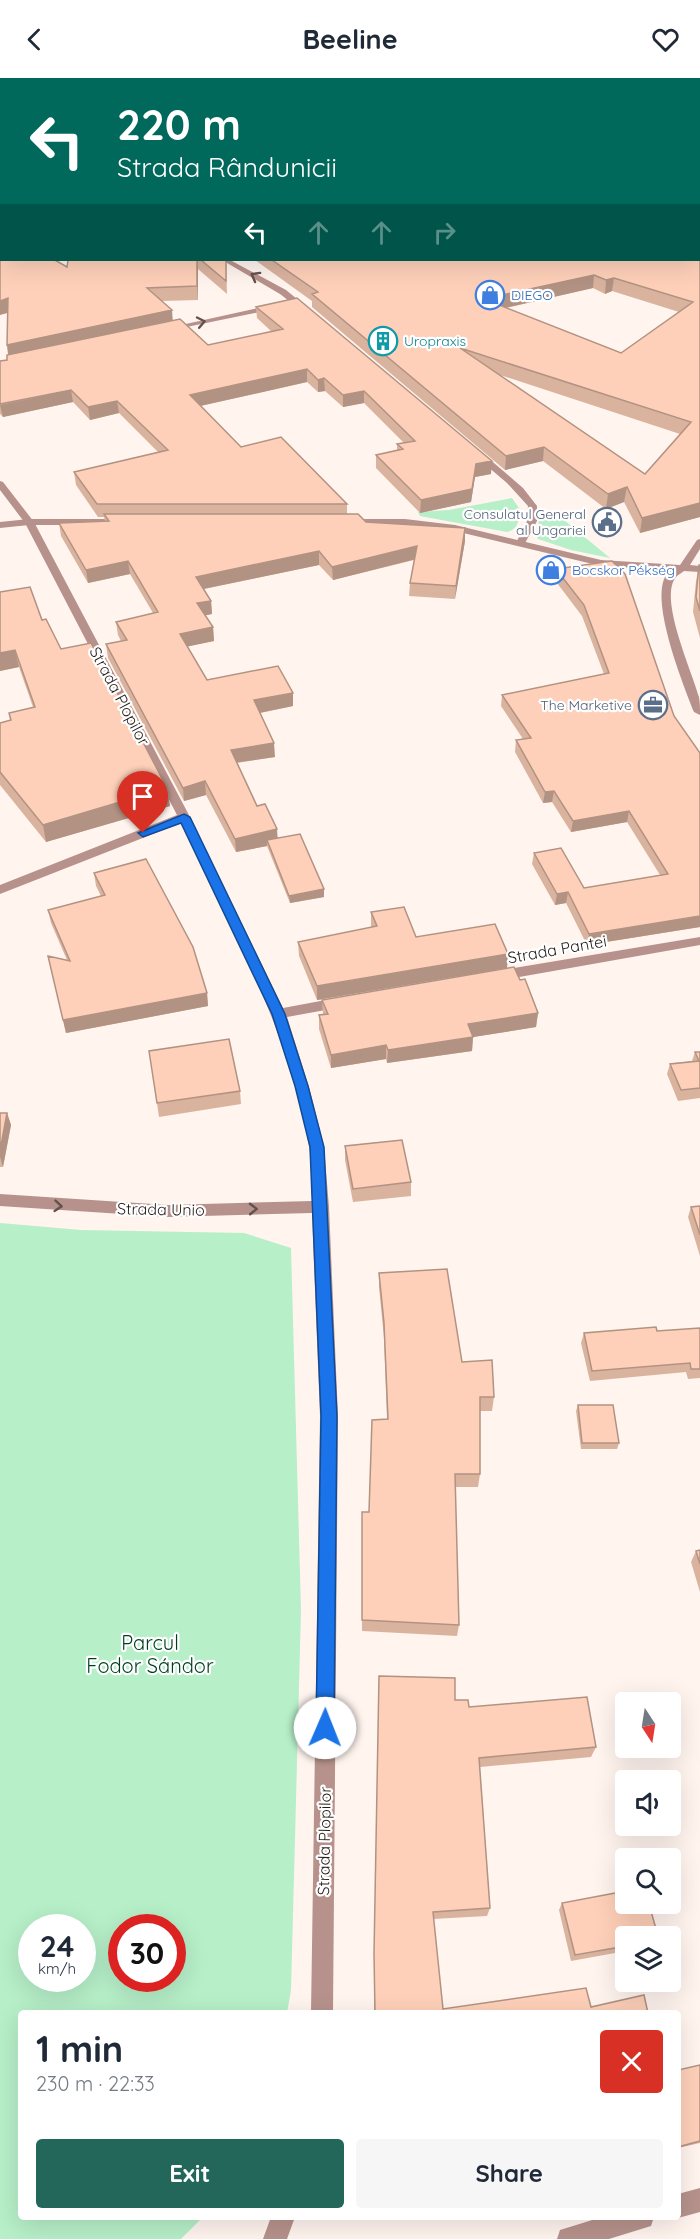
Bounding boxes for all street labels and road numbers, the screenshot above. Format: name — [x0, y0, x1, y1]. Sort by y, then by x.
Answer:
street label: Strada Plopilor — [86, 643, 154, 749]
street label: Strada Pantei — [506, 930, 608, 968]
street label: Strada Unio — [117, 1198, 205, 1220]
street label: Strada Plopilor — [313, 1786, 335, 1896]

